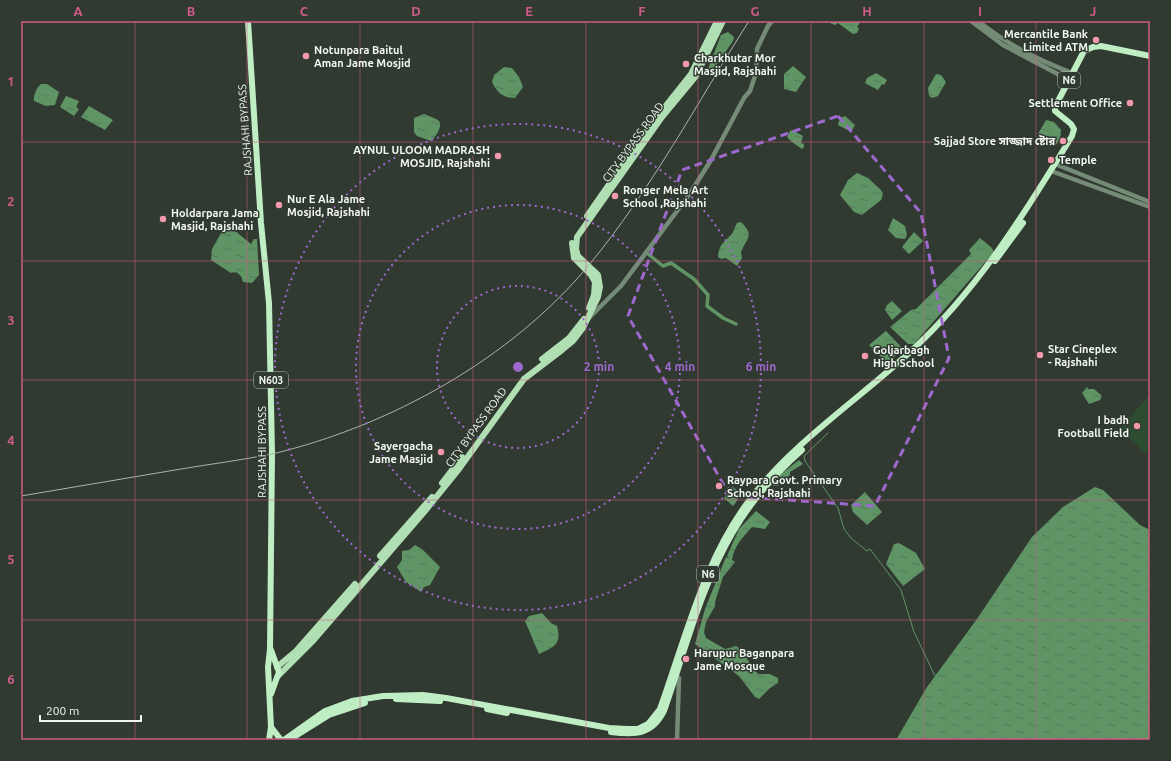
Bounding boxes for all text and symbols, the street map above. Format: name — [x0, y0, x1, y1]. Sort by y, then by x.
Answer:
text: A — [73, 4, 83, 18]
text: B — [187, 4, 196, 18]
text: C — [300, 4, 309, 18]
text: D — [411, 4, 421, 18]
text: E — [525, 4, 533, 18]
text: F — [638, 4, 646, 18]
text: G — [751, 4, 760, 18]
text: H — [862, 4, 872, 18]
text: I — [978, 4, 982, 18]
text: J — [1090, 4, 1096, 18]
place label: Mercantile Bank Limited ATM — [1004, 28, 1089, 53]
marker: Mercantile Bank Limited ATM — [1091, 35, 1101, 45]
place label: Notunpara Baitul Aman Jame Mosjid — [314, 44, 411, 69]
marker: Notunpara Baitul Aman Jame Mosjid — [301, 51, 311, 61]
place label: Charkhutar Mor Masjid, Rajshahi — [694, 52, 776, 77]
marker: Charkhutar Mor Masjid, Rajshahi — [681, 59, 691, 69]
road number: N6 — [1058, 72, 1080, 88]
text: 1 — [7, 74, 15, 88]
street label: RAJSHAHI BYPASS — [236, 84, 254, 176]
place label: Settlement Office — [1028, 97, 1122, 109]
marker: Settlement Office — [1125, 98, 1135, 108]
street label: CITY BYPASS ROAD — [600, 100, 666, 184]
place label: Sajjad Store সাজ্জাদ ষ্টোর — [934, 135, 1055, 147]
marker: Sajjad Store সাজ্জাদ ষ্টোর — [1058, 136, 1068, 146]
place label: AYNUL ULOOM MADRASH MOSJID, Rajshahi — [353, 144, 490, 169]
marker: AYNUL ULOOM MADRASH MOSJID, Rajshahi — [493, 151, 503, 161]
place label: Temple — [1059, 154, 1097, 166]
marker: Temple — [1046, 155, 1056, 165]
place label: Ronger Mela Art School ,Rajshahi — [623, 184, 708, 209]
marker: Ronger Mela Art School ,Rajshahi — [610, 191, 620, 201]
place label: Nur E Ala Jame Mosjid, Rajshahi — [287, 193, 370, 218]
text: 2 — [7, 194, 15, 208]
marker: Nur E Ala Jame Mosjid, Rajshahi — [274, 200, 284, 210]
place label: Holdarpara Jama Masjid, Rajshahi — [171, 207, 259, 232]
marker: Holdarpara Jama Masjid, Rajshahi — [158, 214, 168, 224]
text: 3 — [7, 313, 15, 327]
place label: Star Cineplex - Rajshahi — [1048, 343, 1117, 368]
place label: Goljarbagh High School — [873, 344, 935, 369]
marker: Star Cineplex - Rajshahi — [1035, 350, 1045, 360]
marker: Goljarbagh High School — [860, 351, 870, 361]
centre of rings — [511, 360, 525, 374]
text: 2 min — [584, 360, 614, 373]
text: 4 min — [665, 360, 695, 373]
text: 6 min — [746, 360, 776, 373]
road number: N603 — [254, 372, 288, 388]
street label: CITY BYPASS ROAD — [443, 385, 509, 469]
street label: RAJSHAHI BYPASS — [256, 406, 268, 498]
place label: I badh Football Field — [1058, 414, 1129, 439]
marker: I badh Football Field — [1132, 421, 1142, 431]
text: 4 — [7, 433, 15, 447]
place label: Sayergacha Jame Masjid — [369, 440, 433, 465]
marker: Sayergacha Jame Masjid — [436, 447, 446, 457]
place label: Raypara Govt. Primary School, Rajshahi — [727, 474, 842, 499]
marker: Raypara Govt. Primary School, Rajshahi — [714, 481, 724, 491]
text: 5 — [7, 552, 15, 566]
road number: N6 — [697, 566, 719, 582]
place label: Harupur Baganpara Jame Mosque — [694, 647, 794, 672]
marker: Harupur Baganpara Jame Mosque — [681, 654, 691, 664]
text: 6 — [7, 672, 15, 686]
scale bar — [40, 697, 141, 723]
text: 200 m — [46, 704, 79, 717]

